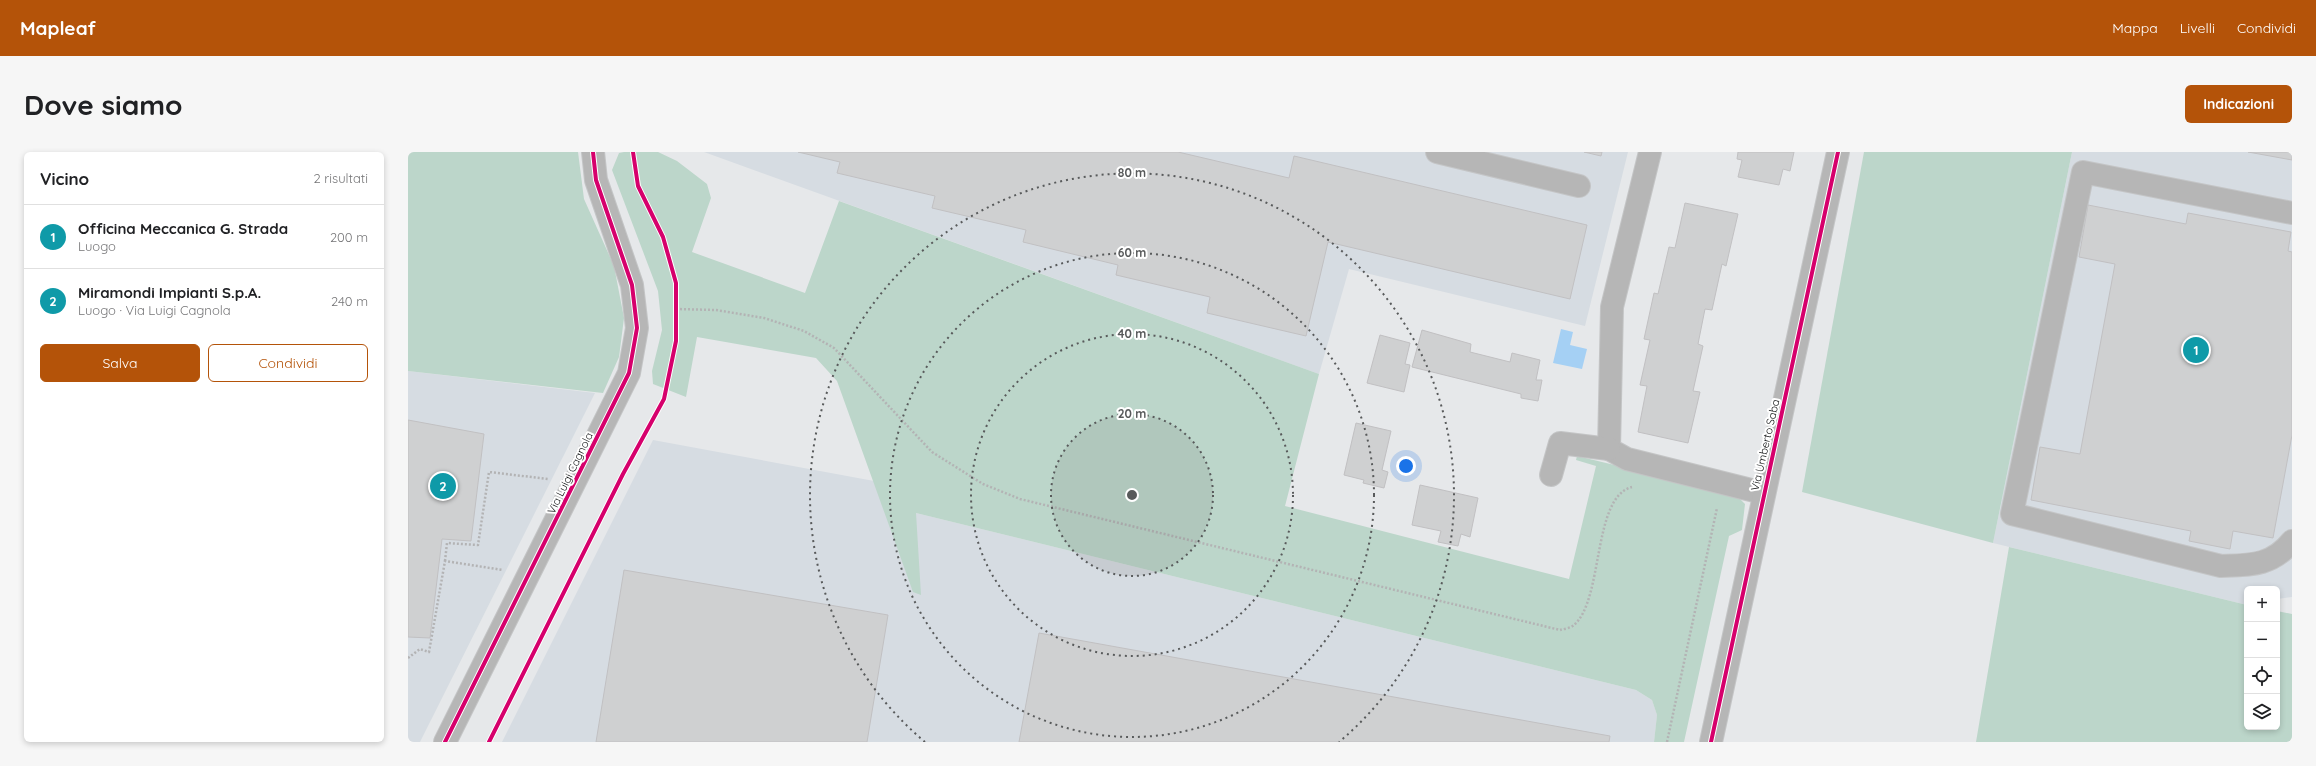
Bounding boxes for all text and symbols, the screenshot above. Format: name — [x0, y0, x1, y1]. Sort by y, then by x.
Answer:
text: Mapleaf — [20, 16, 96, 40]
text: Mappa — [2112, 19, 2158, 37]
text: Livelli — [2180, 19, 2215, 37]
text: Condividi — [2237, 19, 2296, 37]
button: Indicazioni — [2185, 85, 2292, 123]
text: Dove siamo — [24, 87, 183, 122]
text: 80 m — [1118, 165, 1146, 180]
text: Vicino — [40, 168, 89, 189]
text: 2 risultati — [314, 170, 368, 186]
text: Officina Meccanica G. Strada — [78, 219, 288, 238]
text: 1 — [50, 229, 56, 245]
text: 200 m — [330, 229, 368, 245]
text: Luogo — [78, 238, 116, 254]
text: 60 m — [1118, 245, 1146, 260]
text: Miramondi Impianti S.p.A. — [78, 283, 261, 302]
text: 2 — [49, 293, 57, 309]
text: 240 m — [331, 293, 368, 309]
text: Luogo · Via Luigi Cagnola — [78, 302, 231, 318]
text: 40 m — [1118, 326, 1146, 341]
pin: 1 — [2183, 335, 2209, 365]
button: Salva — [40, 344, 200, 382]
button: Condividi — [208, 344, 368, 382]
street label: Via Umberto Saba — [1748, 398, 1782, 492]
text: 20 m — [1118, 406, 1146, 421]
street label: Via Luigi Cagnola — [544, 430, 596, 516]
your location — [1396, 456, 1416, 476]
pin: 2 — [430, 471, 456, 501]
centre of rings — [1125, 488, 1139, 502]
map controls — [2244, 586, 2280, 730]
button: + — [2244, 586, 2280, 622]
button: − — [2244, 622, 2280, 658]
button: locate — [2244, 658, 2280, 694]
button: layers — [2244, 694, 2280, 730]

